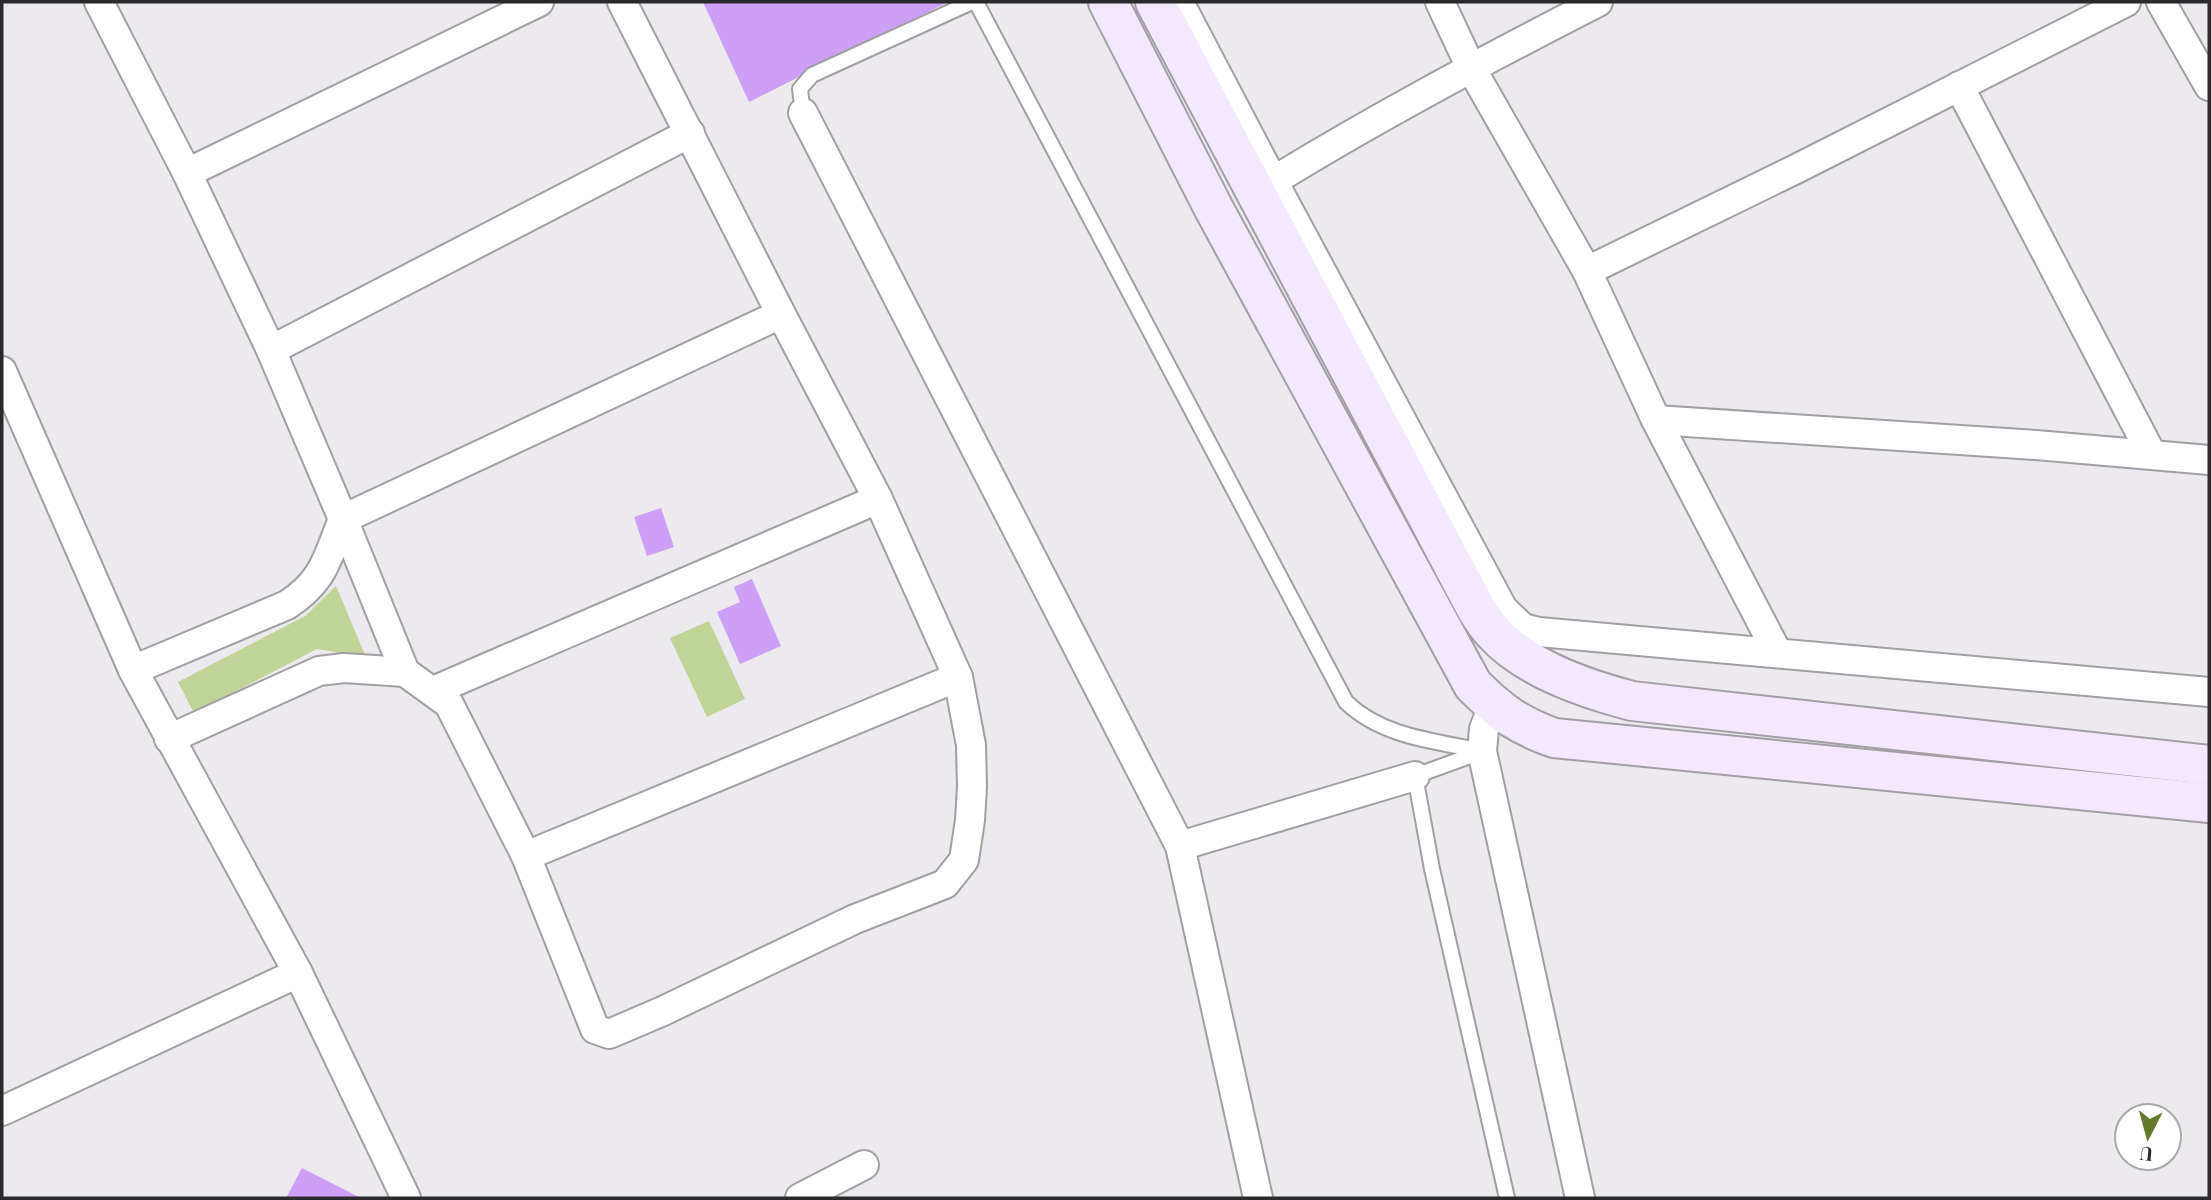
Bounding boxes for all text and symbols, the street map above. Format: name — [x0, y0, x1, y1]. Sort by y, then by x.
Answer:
north arrow — [2113, 1102, 2183, 1172]
text: U — [2138, 1141, 2154, 1169]

